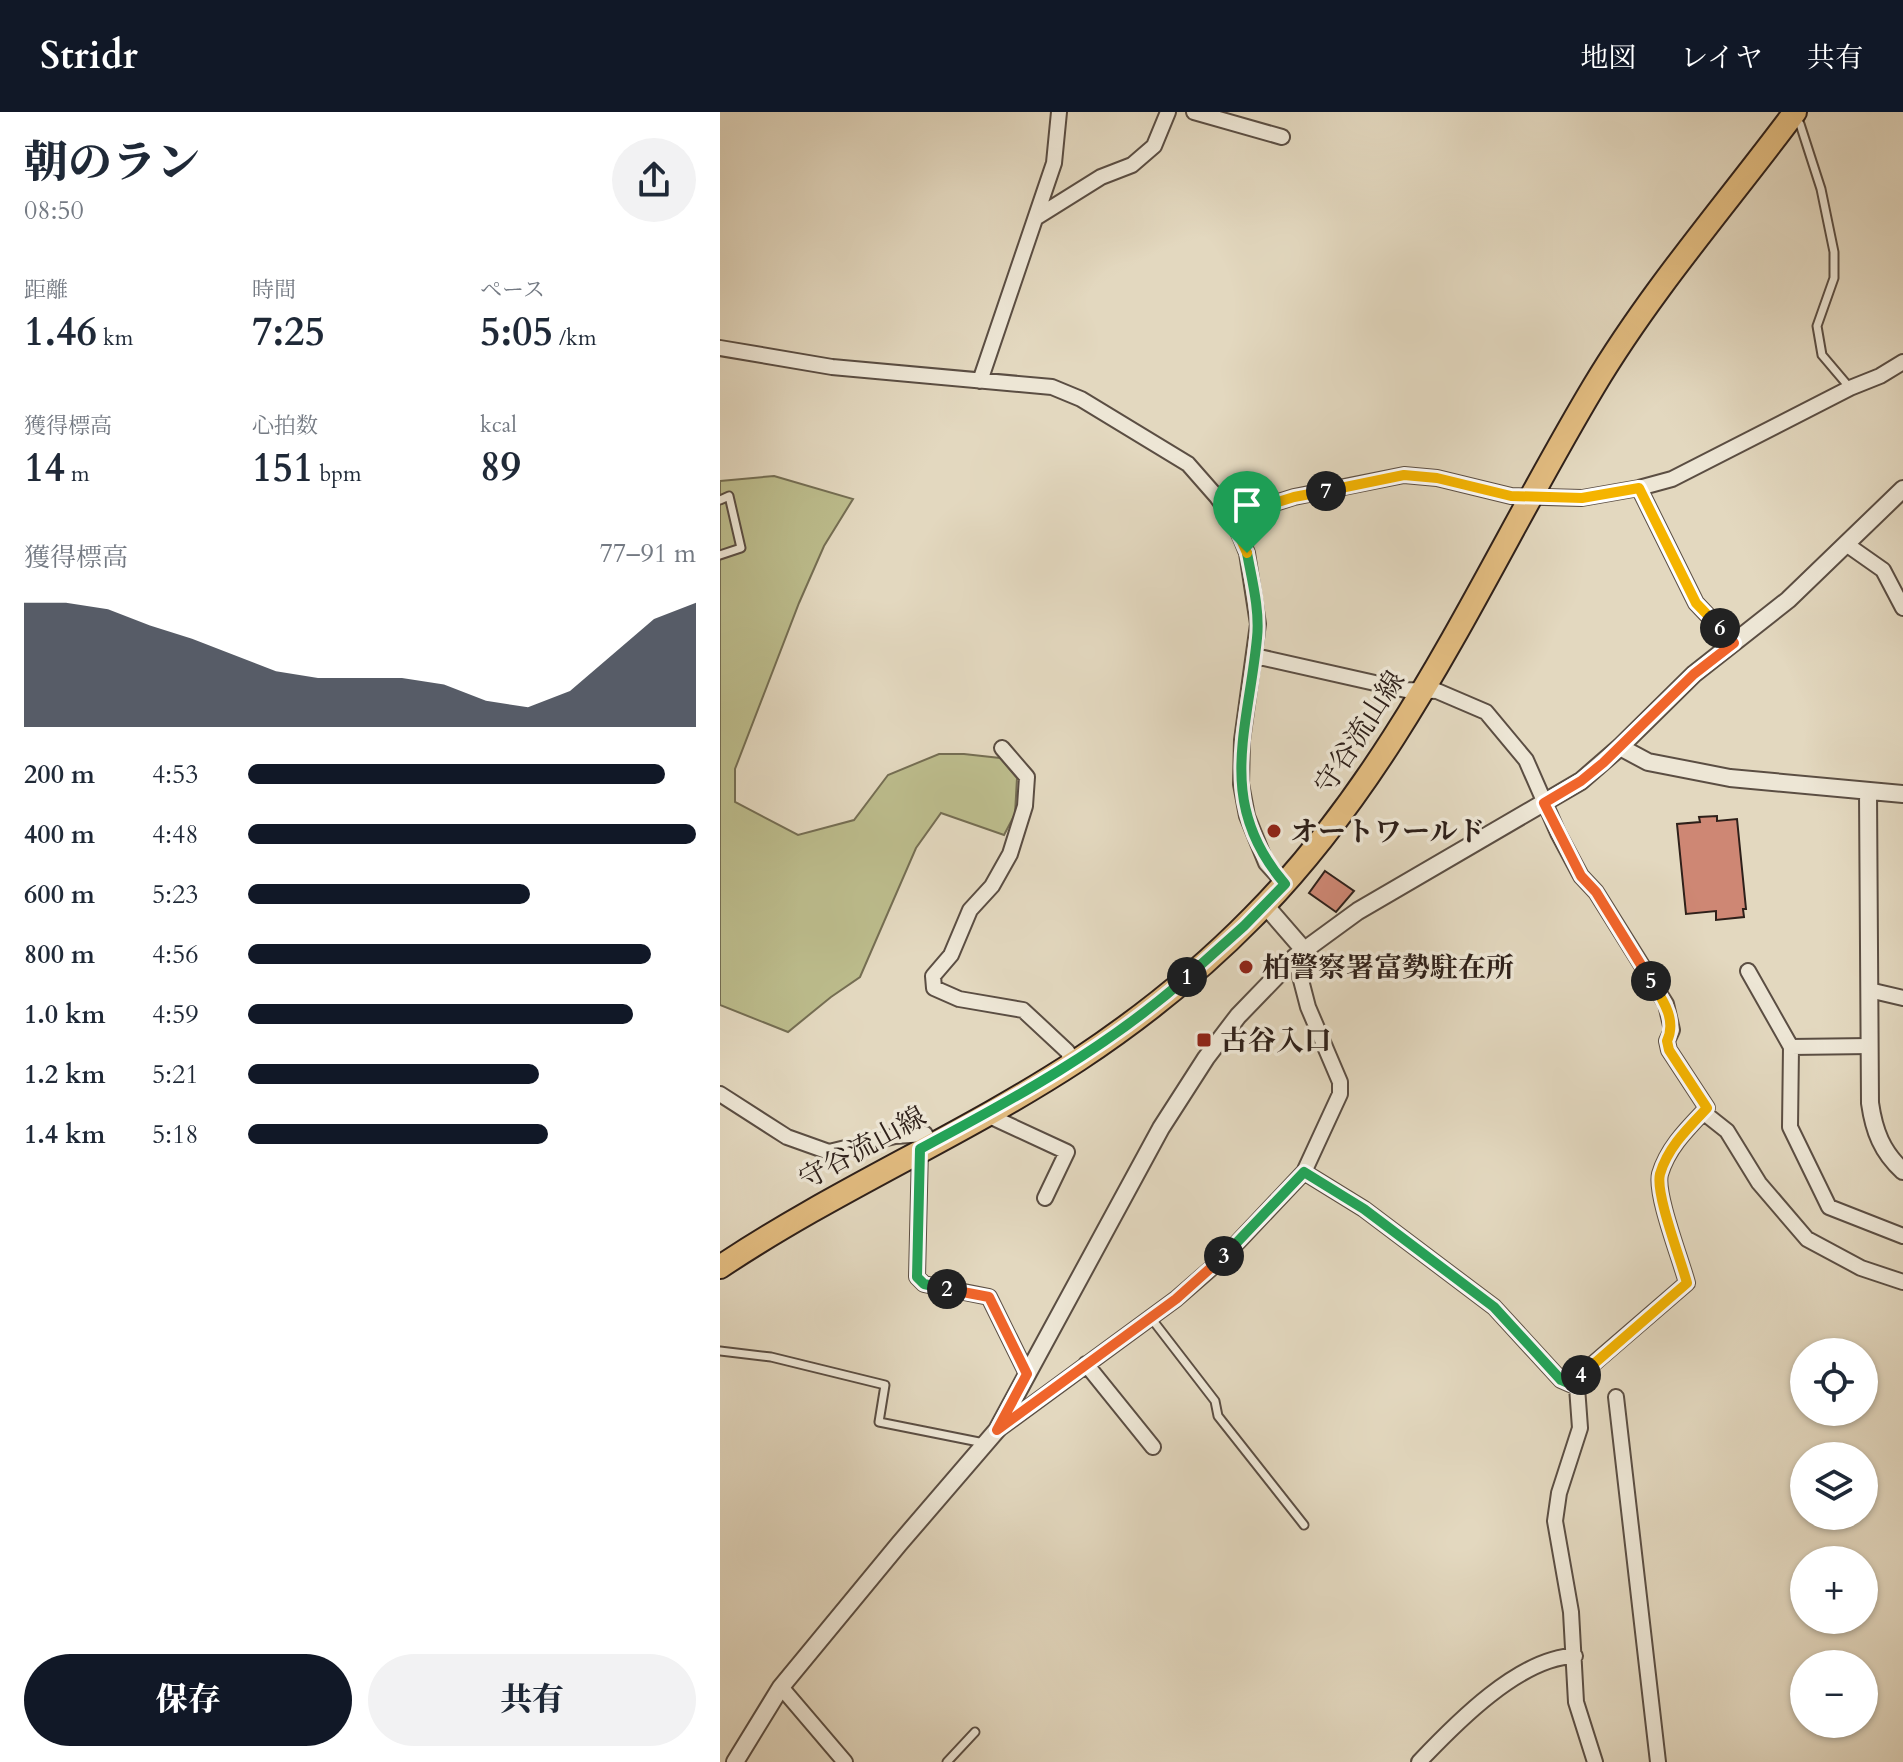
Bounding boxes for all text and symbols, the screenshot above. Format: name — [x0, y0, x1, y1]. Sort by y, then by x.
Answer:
text: Stridr — [40, 30, 138, 82]
text: 地図 — [1580, 39, 1636, 77]
text: レイヤ — [1680, 39, 1763, 77]
text: 共有 — [1807, 39, 1863, 77]
text: 朝のラン — [24, 133, 200, 193]
button: share — [612, 138, 696, 222]
text: 08:50 — [24, 193, 84, 228]
text: 距離 — [24, 275, 68, 305]
text: 時間 — [252, 275, 296, 305]
text: ペース — [480, 275, 545, 305]
text: 1.46 — [24, 305, 97, 360]
text: 7:25 — [252, 305, 325, 360]
text: 5:05 — [480, 305, 553, 360]
text: km — [97, 323, 133, 353]
text: /km — [553, 323, 597, 353]
text: kcal — [480, 410, 517, 440]
text: 獲得標高 — [24, 411, 112, 441]
text: 心拍数 — [252, 411, 318, 441]
text: 89 — [480, 440, 521, 495]
text: 14 — [24, 441, 65, 496]
text: 151 — [252, 441, 313, 496]
text: m — [65, 459, 90, 489]
text: bpm — [313, 459, 362, 489]
pin — [1213, 471, 1281, 553]
pin: 7 — [1306, 471, 1346, 511]
text: 7 — [1320, 476, 1332, 506]
icon: arrive — [1225, 483, 1269, 527]
text: 77–91 m — [599, 536, 696, 571]
text: 獲得標高 — [24, 540, 128, 575]
pin: 6 — [1700, 608, 1740, 648]
text: 6 — [1714, 613, 1726, 643]
street label: 守谷流山線 — [1306, 663, 1414, 802]
text: 200 m — [24, 757, 95, 792]
text: 4:53 — [152, 757, 199, 792]
place label: オートワールド — [1290, 813, 1485, 851]
text: 400 m — [24, 817, 95, 852]
text: 4:48 — [152, 817, 199, 852]
marker: オートワールド — [1265, 822, 1283, 840]
text: 600 m — [24, 877, 95, 912]
text: 5:23 — [152, 877, 199, 912]
text: 800 m — [24, 937, 95, 972]
text: 4:56 — [152, 937, 199, 972]
place label: 柏警察署富勢駐在所 — [1262, 949, 1514, 987]
pin: 1 — [1167, 957, 1207, 997]
marker: 柏警察署富勢駐在所 — [1237, 958, 1255, 976]
pin: 5 — [1631, 961, 1671, 1001]
text: 1 — [1181, 962, 1193, 992]
text: 5 — [1645, 966, 1657, 996]
text: 1.0 km — [24, 997, 105, 1032]
text: 4:59 — [152, 997, 199, 1032]
place label: 古谷入口 — [1220, 1022, 1332, 1060]
marker: 古谷入口 — [1195, 1031, 1213, 1049]
text: 1.2 km — [24, 1057, 105, 1092]
text: 5:21 — [152, 1057, 199, 1092]
street label: 守谷流山線 — [792, 1097, 933, 1198]
text: 1.4 km — [24, 1117, 105, 1152]
text: 5:18 — [152, 1117, 199, 1152]
pin: 3 — [1204, 1236, 1244, 1276]
text: 3 — [1218, 1241, 1230, 1271]
pin: 2 — [927, 1269, 967, 1309]
text: 2 — [941, 1274, 953, 1304]
map controls — [1790, 1338, 1878, 1738]
button: locate — [1790, 1338, 1878, 1426]
pin: 4 — [1561, 1355, 1601, 1395]
text: 4 — [1575, 1360, 1587, 1390]
button: layers — [1790, 1442, 1878, 1530]
button: + — [1790, 1546, 1878, 1634]
button: − — [1790, 1650, 1878, 1738]
button: 保存 — [24, 1654, 352, 1746]
button: 共有 — [368, 1654, 696, 1746]

